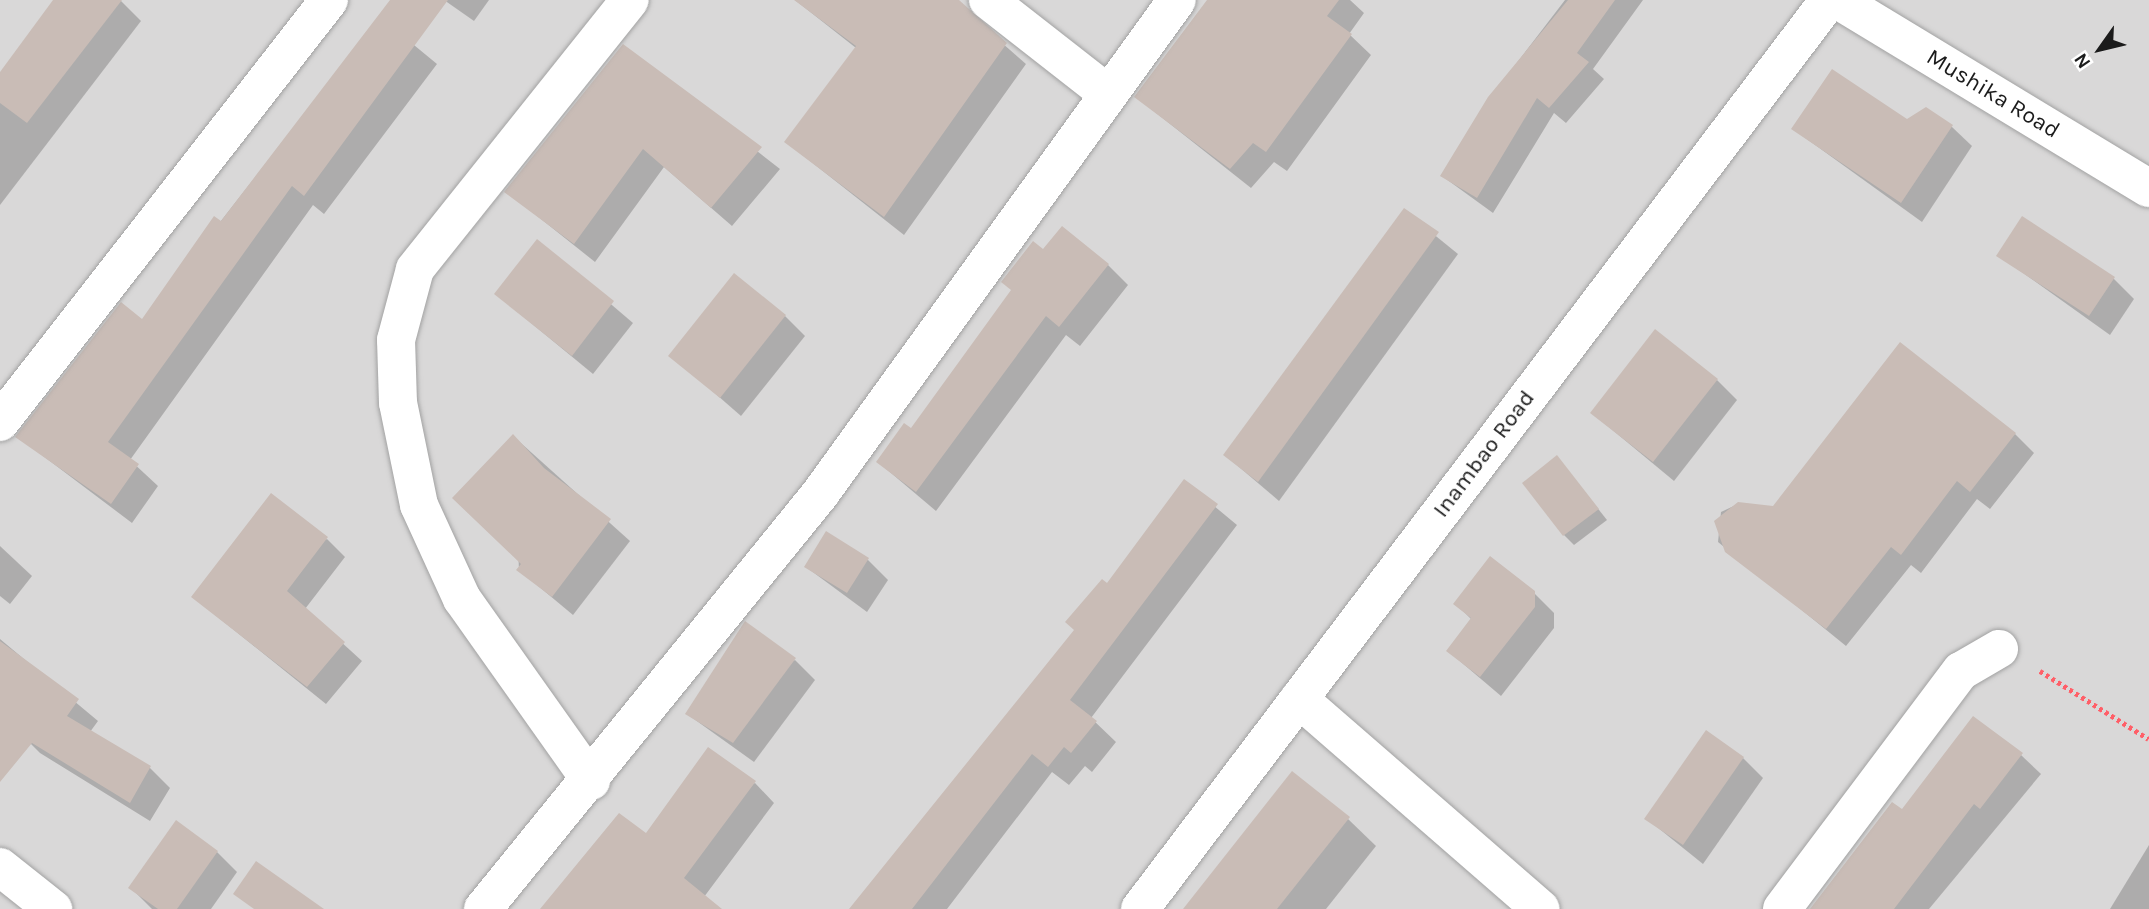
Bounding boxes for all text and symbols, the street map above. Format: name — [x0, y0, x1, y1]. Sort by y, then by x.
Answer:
north arrow — [2065, 14, 2135, 84]
street label: Mushika Road — [1921, 43, 2065, 145]
text: N — [2070, 49, 2096, 73]
street label: Inambao Road — [1427, 385, 1541, 523]

